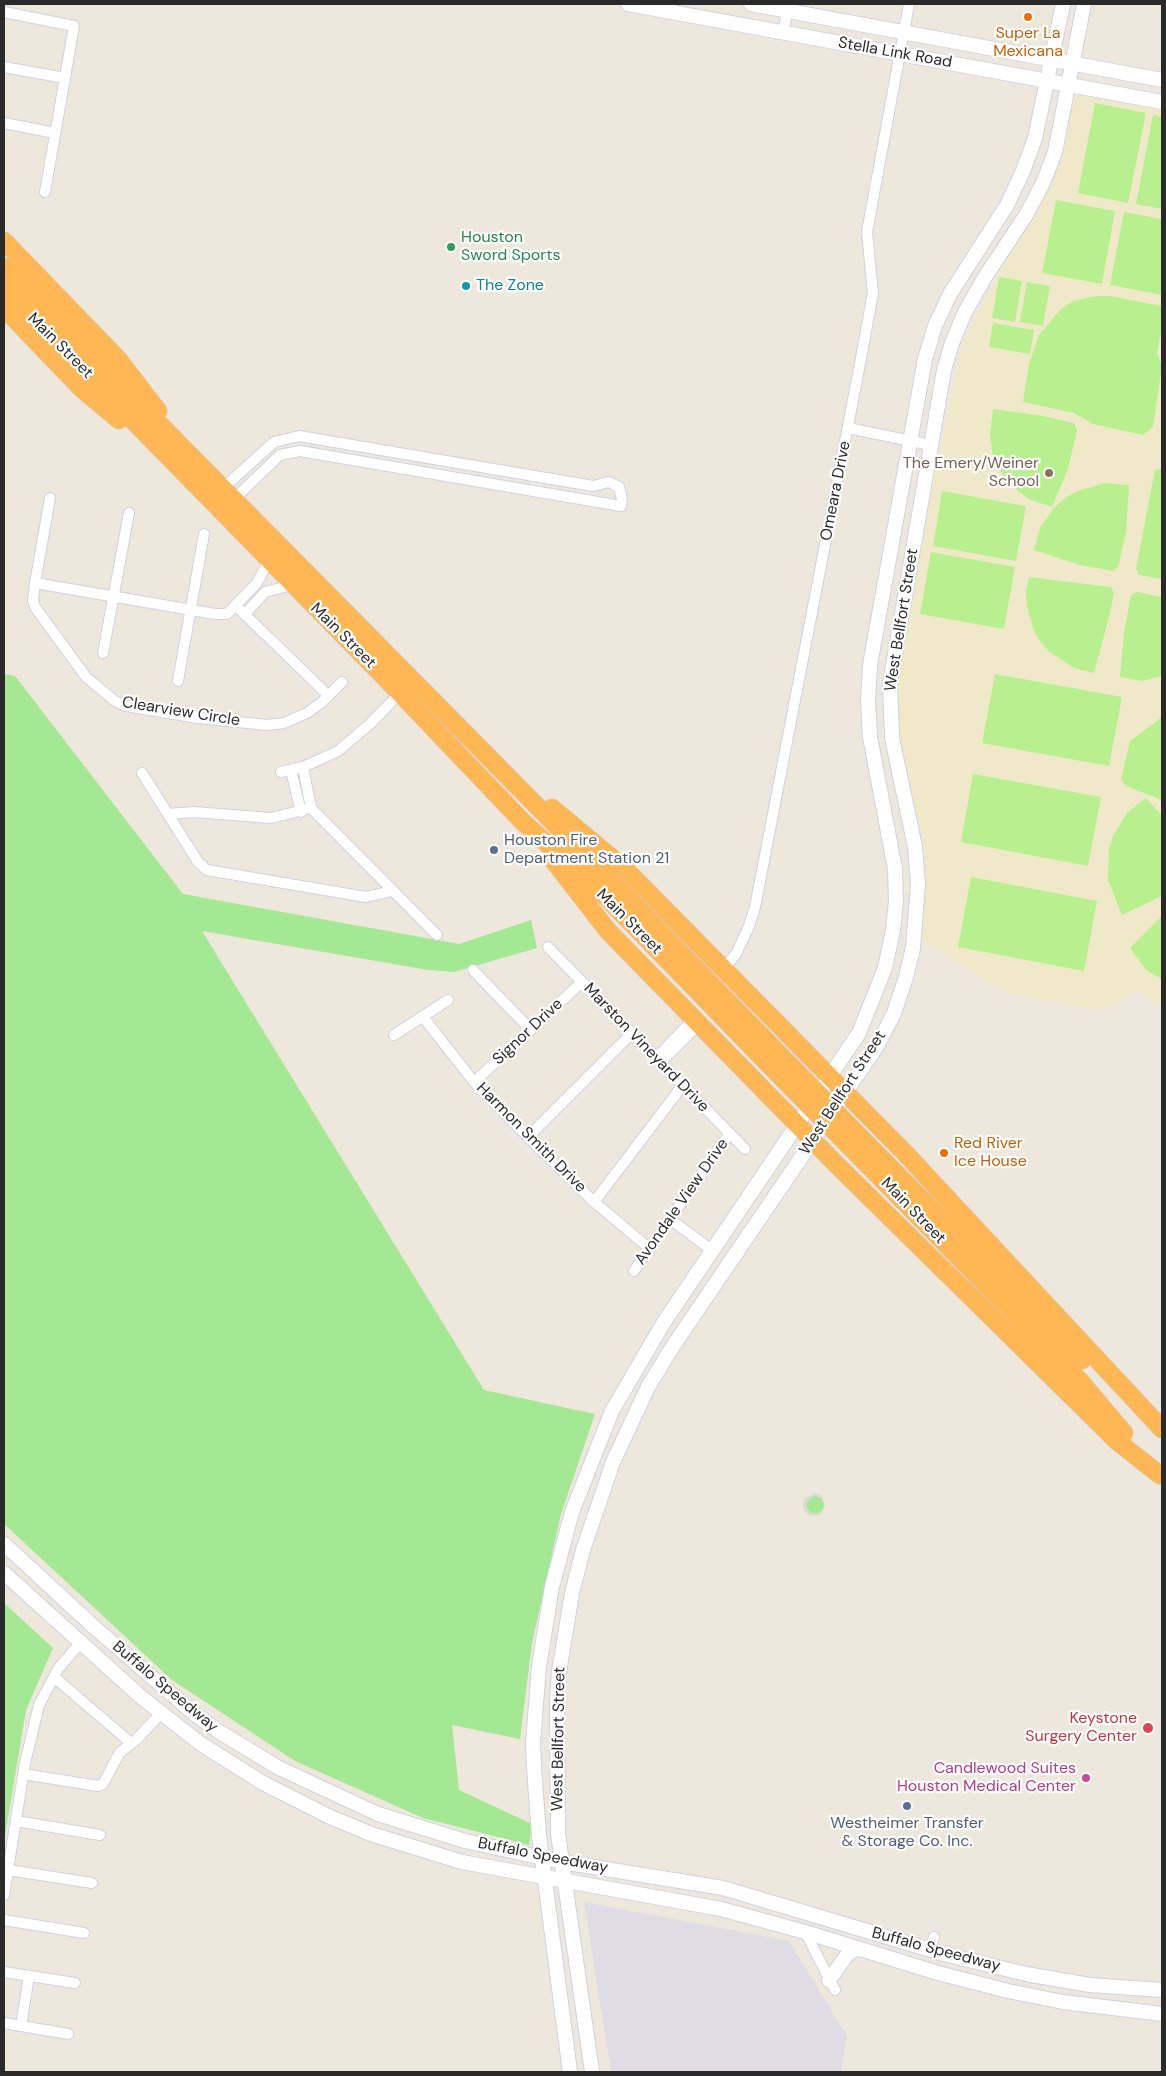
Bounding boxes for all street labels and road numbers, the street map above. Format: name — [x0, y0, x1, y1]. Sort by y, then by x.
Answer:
street label: Stella Link Road — [836, 34, 954, 72]
street label: Main Street — [23, 309, 97, 383]
street label: Omeara Drive — [817, 439, 855, 543]
street label: West Bellfort Street — [881, 547, 923, 693]
street label: Main Street — [306, 599, 380, 673]
street label: Clearview Circle — [121, 693, 241, 731]
street label: Main Street — [592, 885, 666, 959]
street label: Marston Vineyard Drive — [579, 979, 713, 1117]
street label: Signor Drive — [489, 995, 567, 1069]
street label: West Bellfort Street — [796, 1027, 890, 1159]
street label: Harmon Smith Drive — [472, 1079, 590, 1197]
street label: Avondale View Drive — [631, 1135, 733, 1269]
street label: Main Street — [877, 1174, 949, 1248]
street label: Buffalo Speedway — [108, 1637, 222, 1737]
street label: West Bellfort Street — [548, 1667, 570, 1811]
street label: Buffalo Speedway — [476, 1834, 610, 1878]
street label: Buffalo Speedway — [870, 1924, 1002, 1976]

